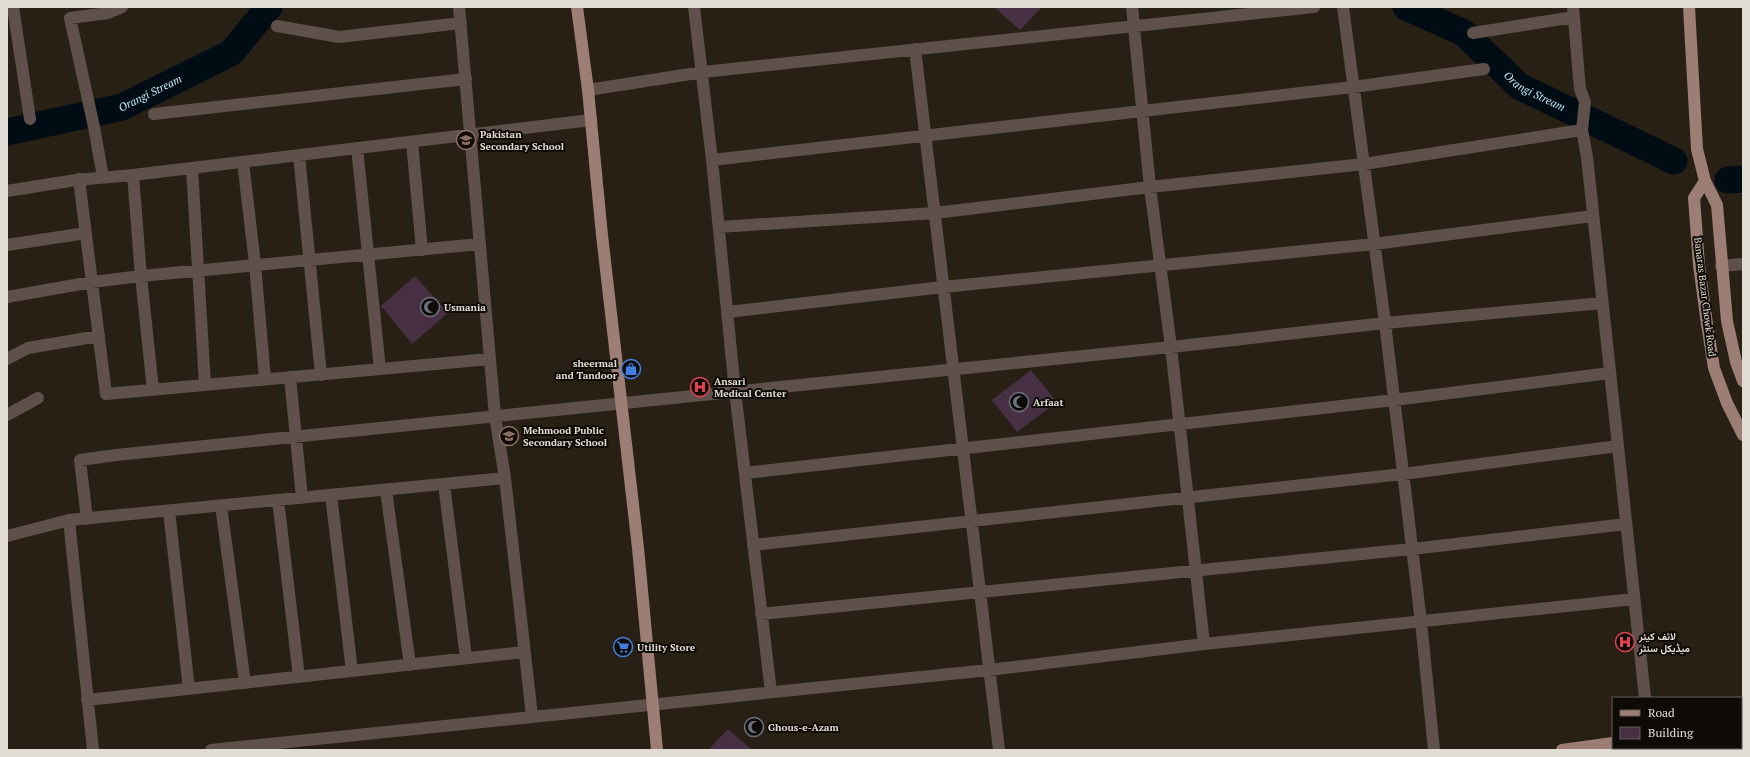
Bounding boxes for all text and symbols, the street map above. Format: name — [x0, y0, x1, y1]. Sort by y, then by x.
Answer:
water label: Orangi Stream — [1501, 68, 1568, 114]
water label: Orangi Stream — [116, 71, 184, 115]
place label: Pakistan Secondary School — [480, 128, 565, 153]
school or university icon: Pakistan Secondary School — [455, 129, 477, 151]
street label: Banaras Bazar Chowk Road — [1691, 237, 1719, 358]
mosque icon: Usmania — [419, 296, 441, 318]
place label: Usmania — [444, 301, 486, 314]
place label: sheermal and Tandoor — [556, 357, 618, 382]
shop icon: sheermal and Tandoor — [620, 358, 642, 380]
place label: Ansari Medical Center — [714, 375, 787, 400]
hospital icon: Ansari Medical Center — [689, 376, 711, 398]
mosque icon: Arfaat — [1008, 391, 1030, 413]
place label: Arfaat — [1033, 396, 1063, 409]
place label: Mehmood Public Secondary School — [523, 424, 608, 449]
school or university icon: Mehmood Public Secondary School — [498, 425, 520, 447]
place label: لائف کیئر میڈیکل سنٹر — [1638, 630, 1691, 655]
hospital icon: لائف کیئر میڈیکل سنٹر — [1614, 631, 1636, 653]
supermarket icon: Utility Store — [612, 636, 634, 658]
place label: Utility Store — [637, 641, 696, 654]
legend — [1612, 697, 1742, 749]
text: Road — [1648, 705, 1675, 720]
mosque icon: Ghous-e-Azam — [743, 716, 765, 738]
place label: Ghous-e-Azam — [768, 721, 839, 734]
text: Building — [1648, 725, 1694, 740]

